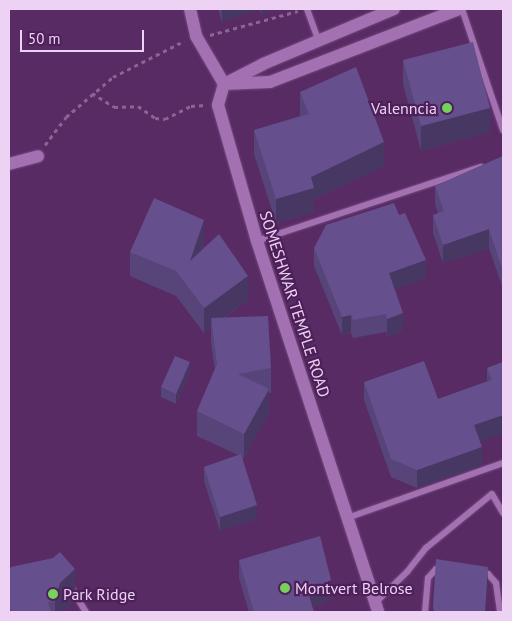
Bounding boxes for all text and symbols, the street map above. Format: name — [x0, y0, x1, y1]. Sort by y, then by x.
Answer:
scale bar — [22, 20, 146, 52]
text: 50 m — [28, 29, 61, 48]
place label: Valenncia — [371, 98, 437, 118]
marker: Valenncia — [441, 102, 453, 114]
street label: SOMESHWAR TEMPLE ROAD — [256, 208, 334, 400]
place label: Montvert Belrose — [295, 578, 413, 598]
marker: Montvert Belrose — [279, 582, 291, 594]
place label: Park Ridge — [63, 584, 136, 604]
marker: Park Ridge — [47, 588, 59, 600]

